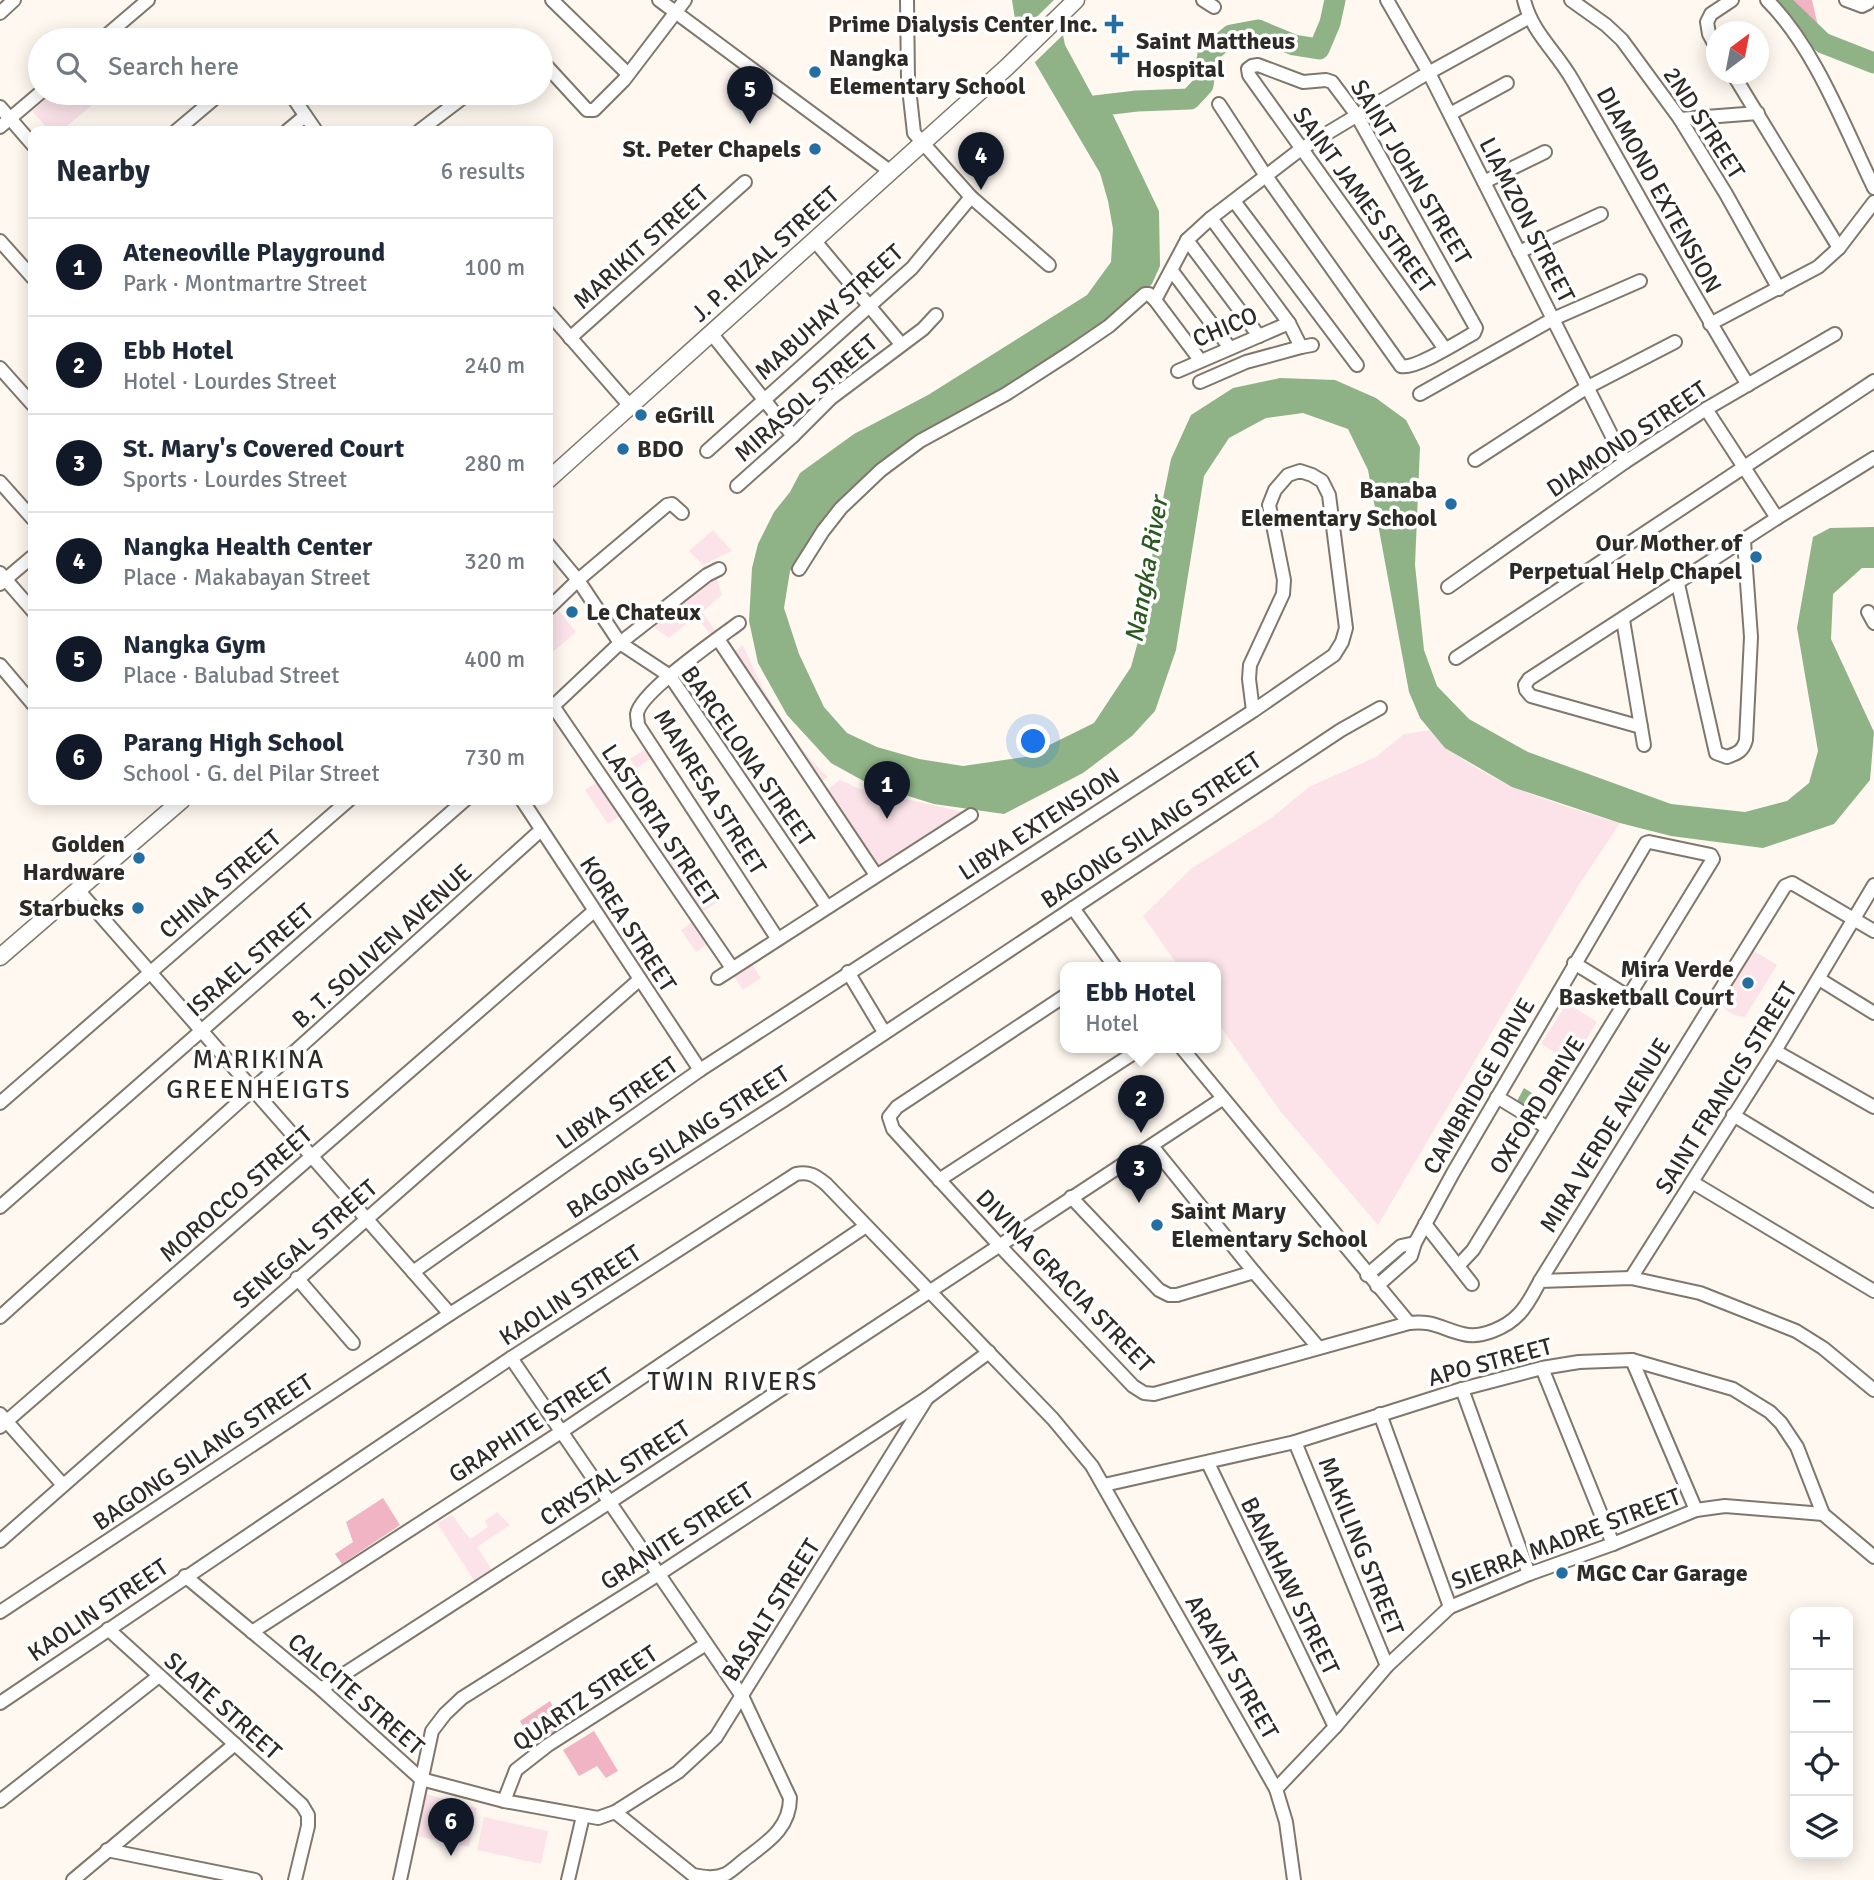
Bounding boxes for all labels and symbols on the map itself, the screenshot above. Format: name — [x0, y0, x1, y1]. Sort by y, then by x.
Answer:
place label: Prime Dialysis Center Inc. — [828, 9, 1098, 39]
marker: Prime Dialysis Center Inc. — [1104, 14, 1124, 34]
north arrow — [1706, 21, 1769, 84]
place label: Saint Mattheus Hospital — [1136, 26, 1296, 84]
place label: Nangka Elementary School — [829, 43, 1026, 101]
marker: Saint Mattheus Hospital — [1110, 45, 1130, 65]
street label: 2ND STREET — [1657, 61, 1752, 185]
marker: Nangka Elementary School — [807, 64, 823, 80]
pin: 5 — [727, 66, 773, 124]
street label: SAINT JOHN STREET — [1344, 74, 1478, 270]
street label: DIAMOND EXTENSION — [1590, 82, 1728, 298]
street label: SAINT JAMES STREET — [1286, 101, 1442, 299]
pin: 4 — [958, 132, 1004, 190]
street label: LIAMZON STREET — [1472, 132, 1582, 308]
place label: St. Peter Chapels — [623, 134, 801, 164]
marker: St. Peter Chapels — [807, 141, 823, 157]
street label: MARIKIT STREET — [567, 178, 715, 316]
street label: J. P. RIZAL STREET — [685, 180, 845, 328]
street label: MABUHAY STREET — [749, 237, 910, 387]
street label: CHICO — [1188, 300, 1262, 354]
street label: MIRASOL STREET — [728, 328, 884, 468]
street label: DIAMOND STREET — [1541, 374, 1713, 504]
place label: eGrill — [655, 400, 715, 430]
marker: eGrill — [633, 407, 649, 423]
place label: BDO — [637, 434, 684, 464]
marker: BDO — [615, 441, 631, 457]
place label: Banaba Elementary School — [1240, 475, 1437, 533]
water label: Nangka River — [1118, 491, 1176, 645]
marker: Banaba Elementary School — [1443, 496, 1459, 512]
place label: Our Mother of Perpetual Help Chapel — [1508, 528, 1743, 586]
marker: Our Mother of Perpetual Help Chapel — [1748, 549, 1764, 565]
place label: Le Chateux — [586, 597, 701, 627]
marker: Le Chateux — [564, 604, 580, 620]
street label: BARCELONA STREET — [675, 660, 822, 852]
street label: MANRESA STREET — [647, 704, 773, 880]
your location — [1016, 724, 1050, 758]
street label: LASTORTA STREET — [595, 738, 725, 912]
street label: BAGONG SILANG STREET — [1035, 745, 1267, 915]
pin: 1 — [864, 761, 910, 819]
street label: LIBYA EXTENSION — [953, 761, 1125, 887]
street label: CHINA STREET — [153, 823, 287, 945]
place label: Golden Hardware — [23, 829, 125, 887]
marker: Golden Hardware — [131, 850, 147, 866]
street label: KOREA STREET — [573, 851, 683, 998]
street label: B. T. SOLIVEN AVENUE — [286, 857, 478, 1035]
place label: Starbucks — [19, 893, 124, 923]
street label: ISRAEL STREET — [180, 897, 320, 1023]
marker: Starbucks — [130, 900, 146, 916]
place label: Mira Verde Basketball Court — [1558, 954, 1734, 1012]
marker: Mira Verde Basketball Court — [1740, 975, 1756, 991]
street label: SAINT FRANCIS STREET — [1649, 976, 1804, 1200]
street label: CAMBRIDGE DRIVE — [1416, 992, 1542, 1180]
street label: OXFORD DRIVE — [1483, 1030, 1591, 1180]
street label: MIRA VERDE AVENUE — [1533, 1032, 1677, 1238]
district label: MARIKINA GREENHEIGTS — [166, 1044, 352, 1106]
street label: LIBYA STREET — [550, 1050, 684, 1156]
street label: BAGONG SILANG STREET — [561, 1059, 795, 1225]
pin: 2 — [1118, 1075, 1164, 1133]
street label: MOROCCO STREET — [153, 1119, 319, 1269]
pin: 3 — [1116, 1145, 1162, 1203]
street label: SENEGAL STREET — [226, 1173, 384, 1315]
street label: DIVINA GRACIA STREET — [970, 1183, 1160, 1379]
place label: Saint Mary Elementary School — [1171, 1196, 1368, 1254]
marker: Saint Mary Elementary School — [1149, 1217, 1165, 1233]
street label: KAOLIN STREET — [493, 1238, 647, 1352]
street label: APO STREET — [1425, 1331, 1556, 1393]
street label: GRAPHITE STREET — [443, 1361, 619, 1489]
district label: TWIN RIVERS — [648, 1366, 818, 1398]
street label: BAGONG SILANG STREET — [87, 1367, 319, 1537]
street label: CRYSTAL STREET — [534, 1413, 696, 1533]
street label: MAKILING STREET — [1312, 1452, 1411, 1640]
street label: GRANITE STREET — [595, 1475, 759, 1597]
street label: SIERRA MADRE STREET — [1447, 1481, 1685, 1597]
street label: BANAHAW STREET — [1234, 1492, 1346, 1680]
street label: BASALT STREET — [715, 1533, 827, 1687]
street label: KAOLIN STREET — [22, 1552, 174, 1668]
place label: MGC Car Garage — [1576, 1558, 1748, 1588]
marker: MGC Car Garage — [1554, 1565, 1570, 1581]
street label: ARAYAT STREET — [1179, 1590, 1285, 1745]
street label: CALCITE STREET — [282, 1627, 431, 1762]
street label: QUARTZ STREET — [507, 1638, 663, 1758]
street label: SLATE STREET — [158, 1646, 288, 1767]
pin: 6 — [428, 1798, 474, 1856]

